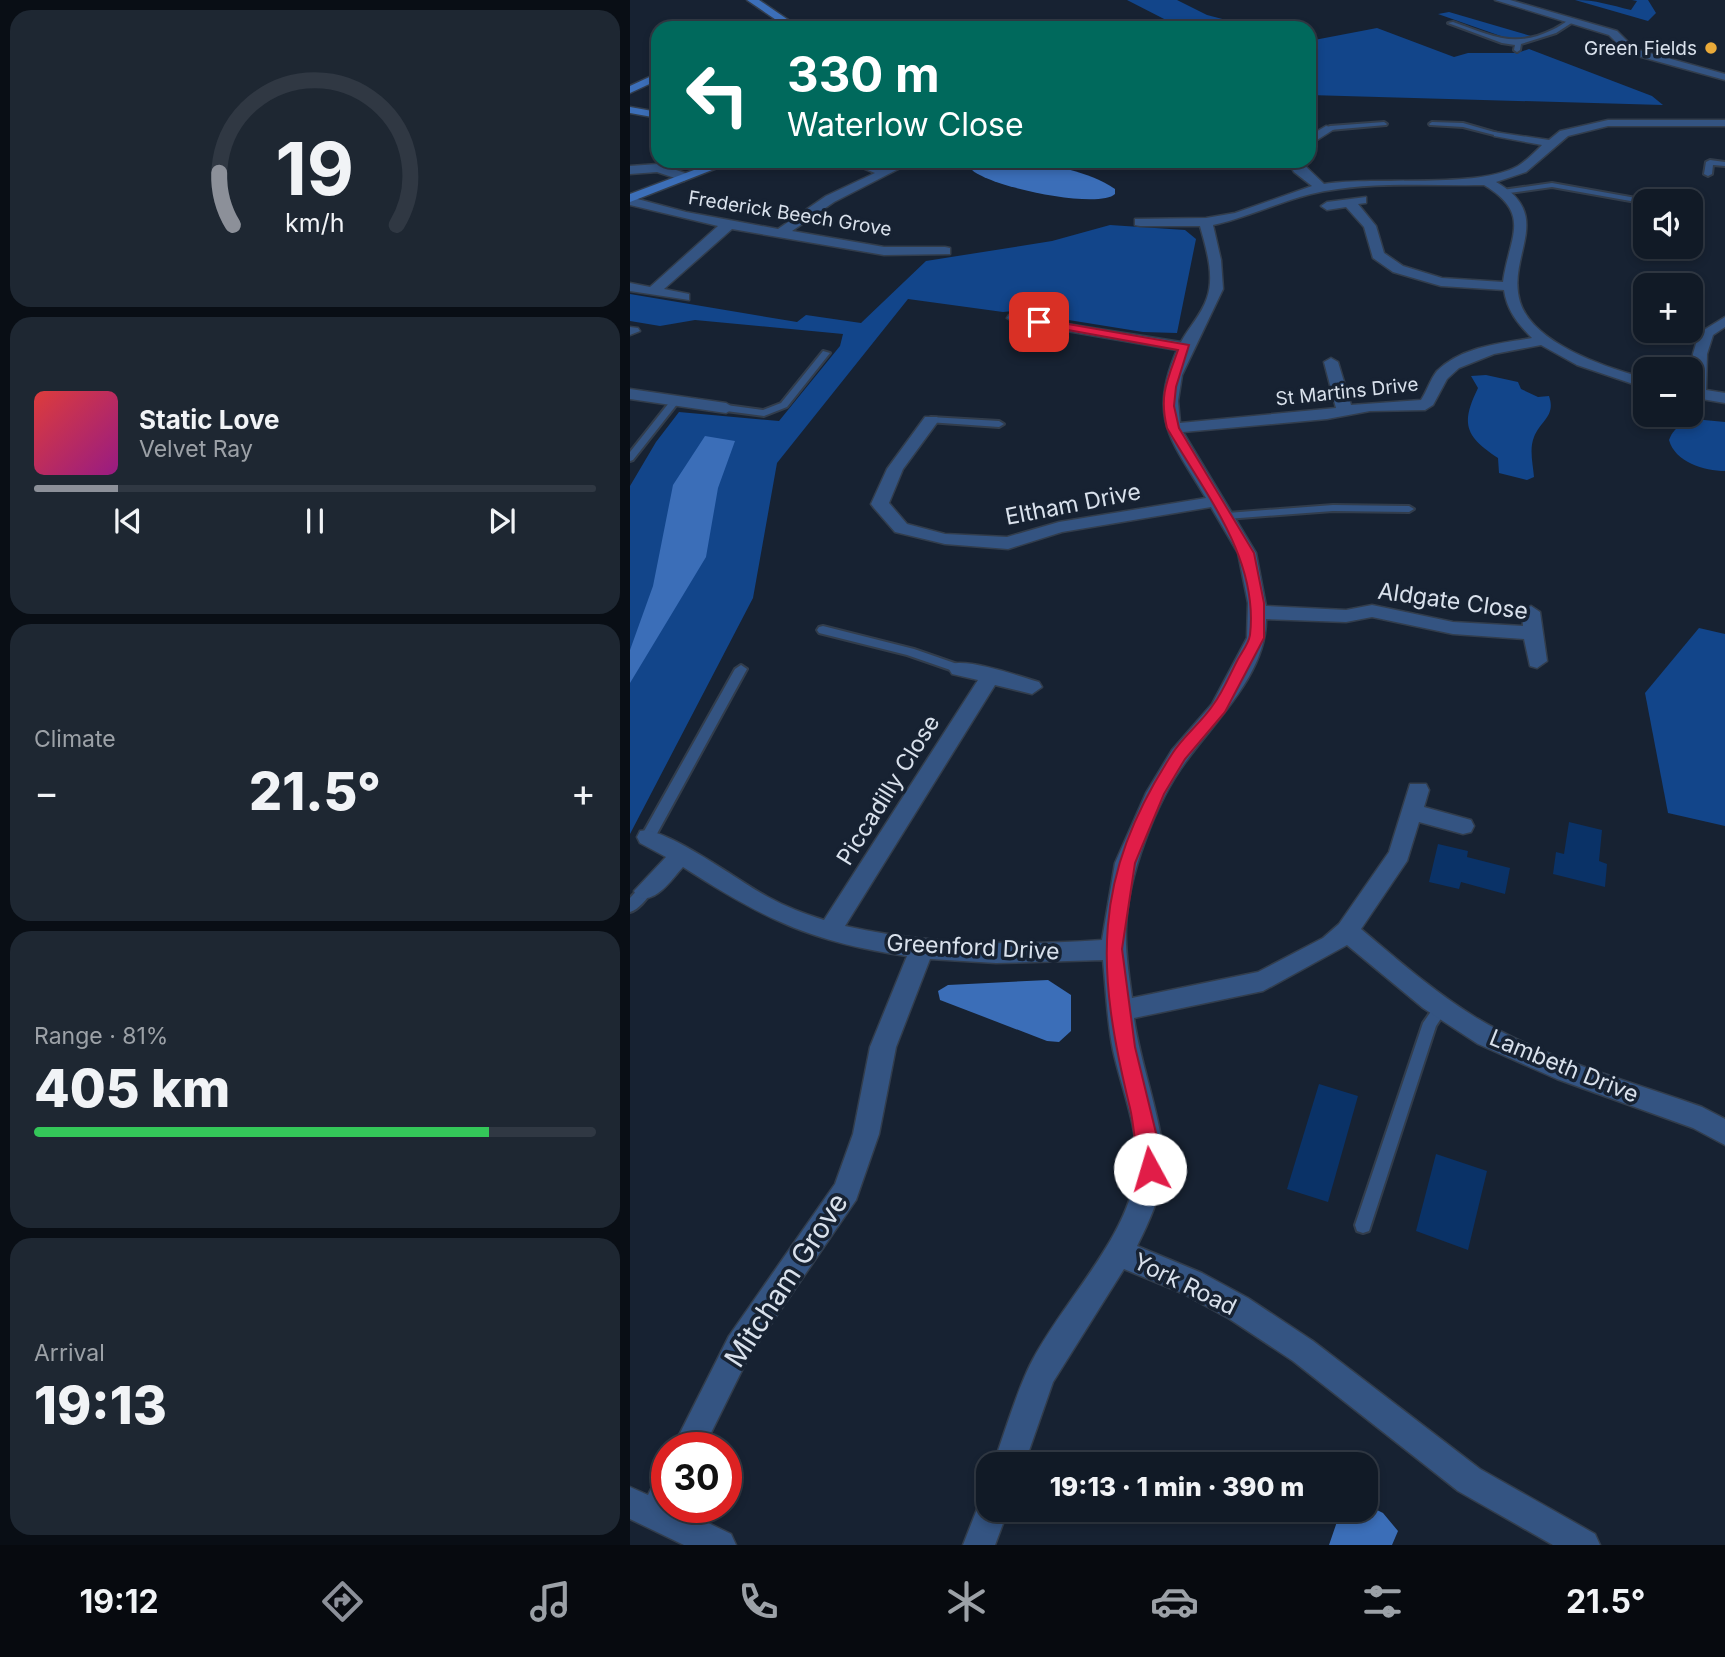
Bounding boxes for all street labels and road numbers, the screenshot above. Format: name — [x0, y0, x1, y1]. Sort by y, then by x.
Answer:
street label: Frederick Beech Grove — [687, 186, 893, 241]
street label: St Martins Drive — [1274, 373, 1420, 410]
street label: Eltham Drive — [1003, 477, 1143, 531]
street label: Aldgate Close — [1376, 577, 1530, 625]
street label: Piccadilly Close — [831, 710, 945, 870]
street label: Greenford Drive — [886, 928, 1060, 966]
street label: Lambeth Drive — [1485, 1023, 1643, 1109]
street label: Mitcham Grove — [717, 1187, 855, 1373]
street label: York Road — [1129, 1247, 1241, 1321]

